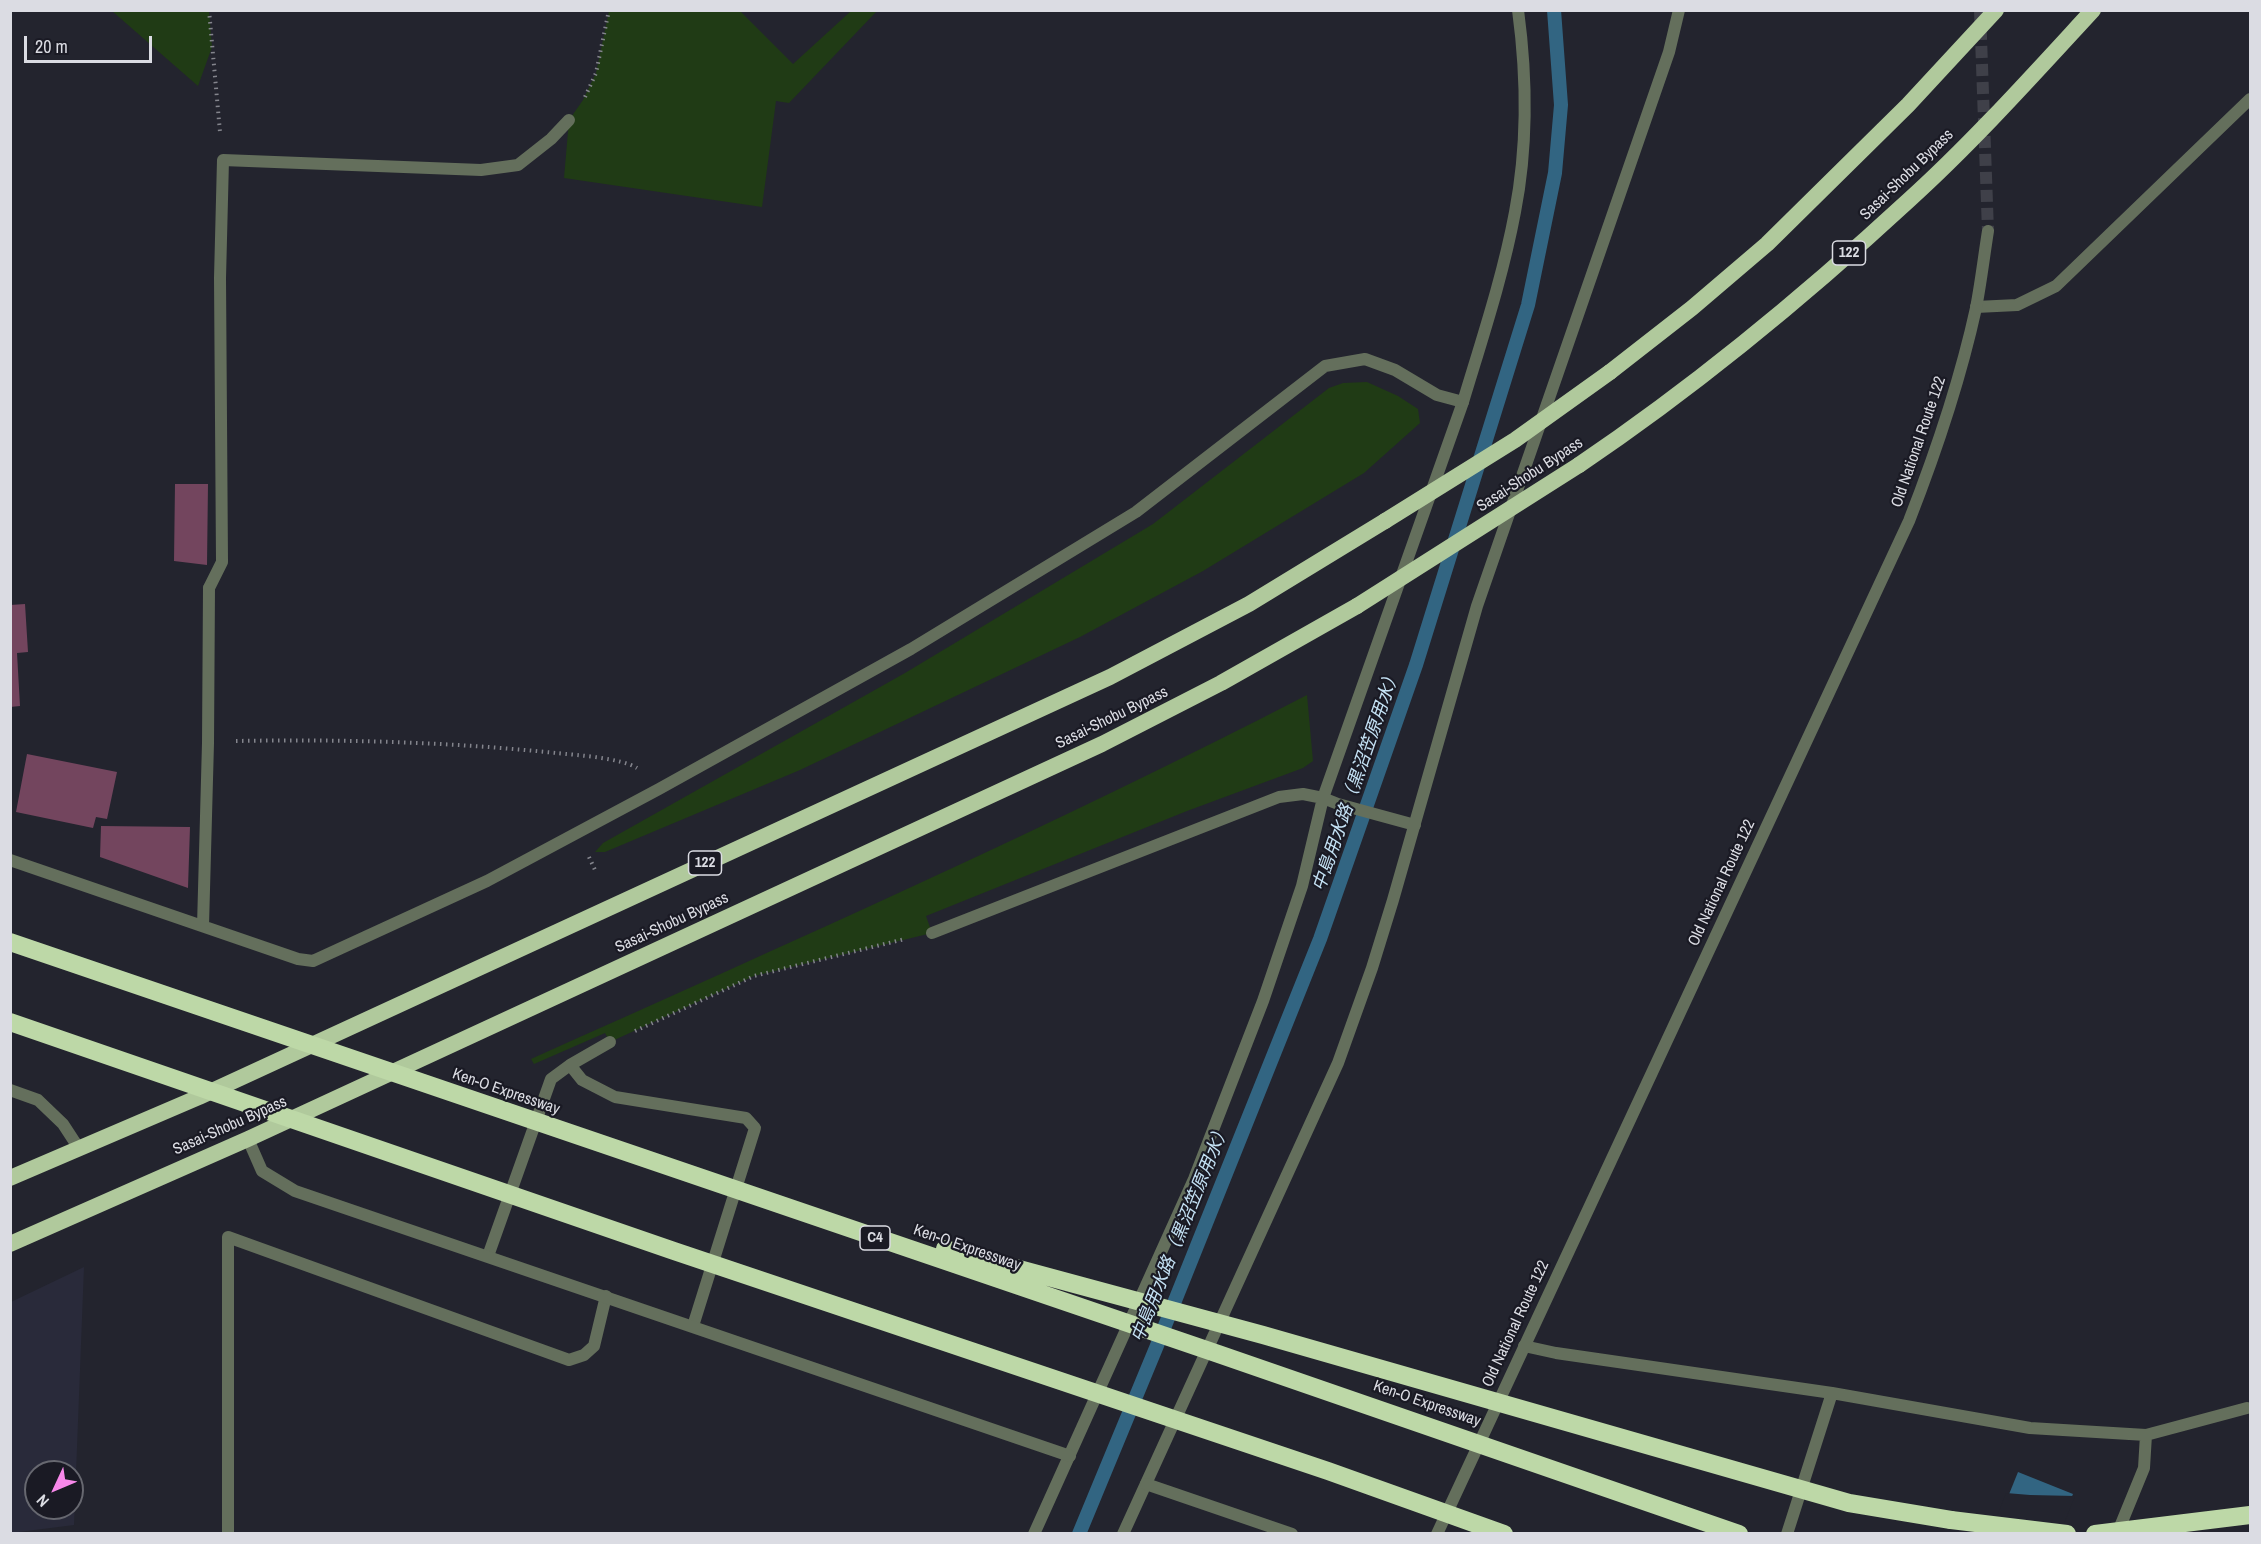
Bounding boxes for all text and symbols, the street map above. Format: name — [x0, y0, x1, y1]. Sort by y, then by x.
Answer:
scale bar — [27, 24, 154, 62]
text: 20 m — [35, 34, 68, 59]
street label: Sasai-Shobu Bypass — [1856, 126, 1958, 224]
road number: 122 — [1832, 241, 1866, 265]
street label: Old National Route 122 — [1888, 374, 1950, 510]
street label: Sasai-Shobu Bypass — [1473, 434, 1587, 516]
water label: 中島用水路（黒沼笠原用水） — [1309, 666, 1405, 894]
street label: Sasai-Shobu Bypass — [1053, 683, 1171, 753]
street label: Old National Route 122 — [1684, 817, 1760, 949]
road number: 122 — [688, 851, 722, 875]
street label: Sasai-Shobu Bypass — [612, 888, 732, 958]
street label: Ken-O Expressway — [450, 1065, 562, 1119]
street label: Sasai-Shobu Bypass — [170, 1092, 290, 1160]
water label: 中島用水路（黒沼笠原用水） — [1127, 1120, 1235, 1346]
street label: Ken-O Expressway — [911, 1221, 1023, 1275]
road number: C4 — [860, 1226, 890, 1250]
street label: Old National Route 122 — [1478, 1258, 1554, 1390]
street label: Ken-O Expressway — [1371, 1377, 1483, 1431]
north arrow — [24, 1460, 84, 1520]
text: N — [31, 1490, 54, 1512]

